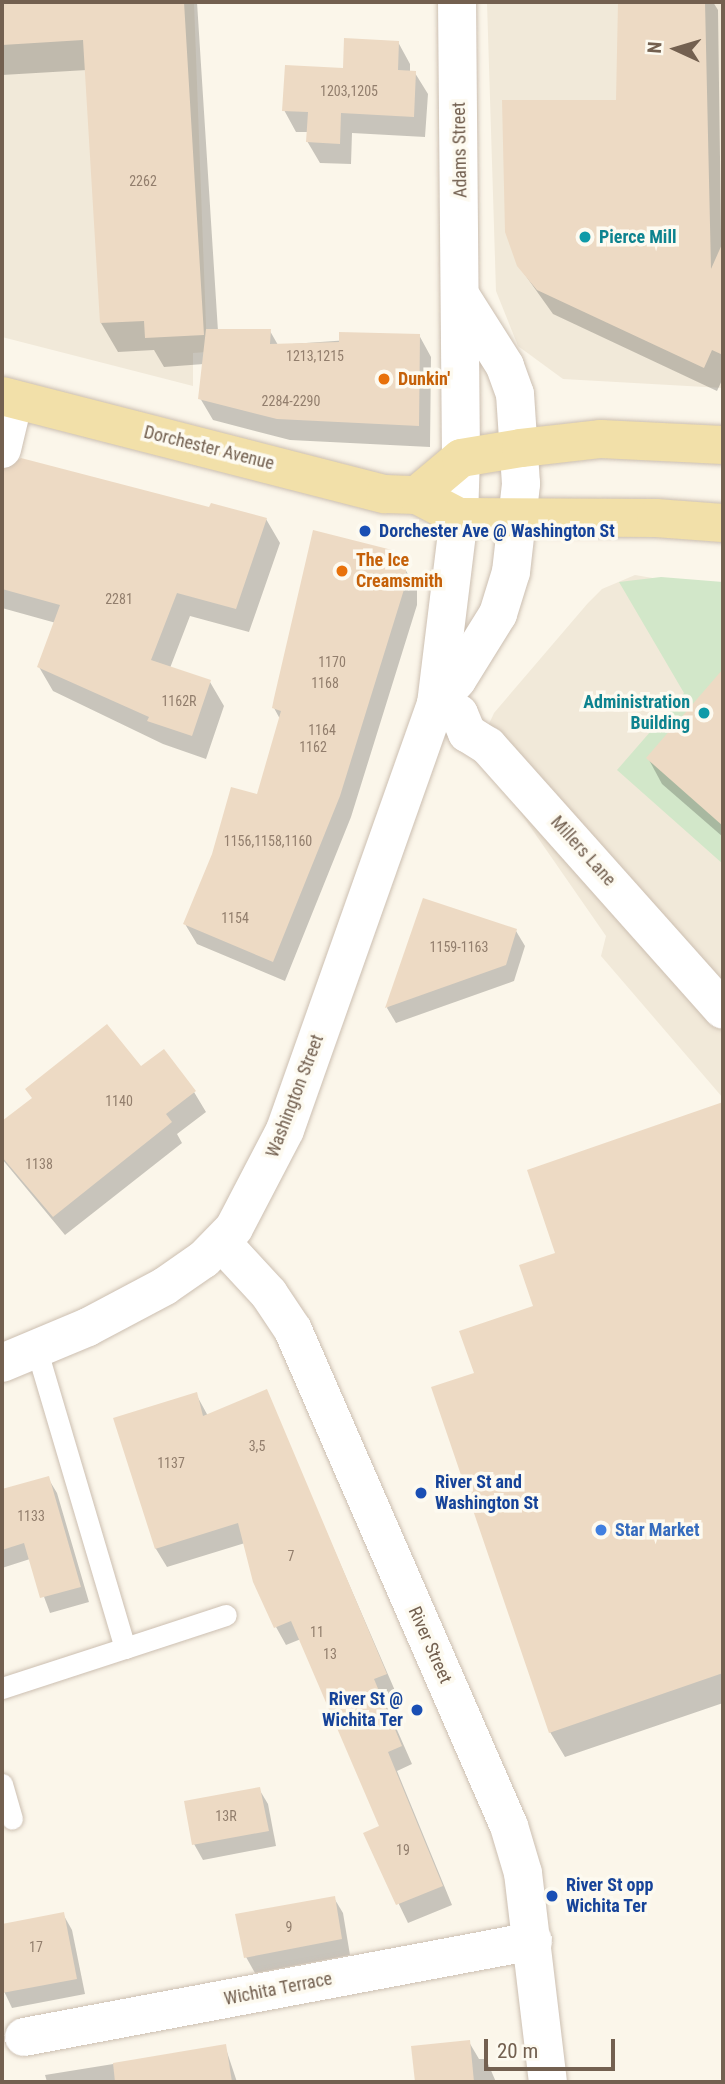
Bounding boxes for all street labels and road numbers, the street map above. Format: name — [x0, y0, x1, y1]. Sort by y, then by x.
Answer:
street label: Adams Street — [448, 102, 472, 198]
street label: Dorchester Avenue — [142, 421, 276, 475]
street label: Millers Lane — [546, 812, 620, 890]
street label: Washington Street — [262, 1032, 328, 1160]
street label: River Street — [404, 1603, 456, 1687]
street label: Wichita Terrace — [222, 1968, 334, 2010]

